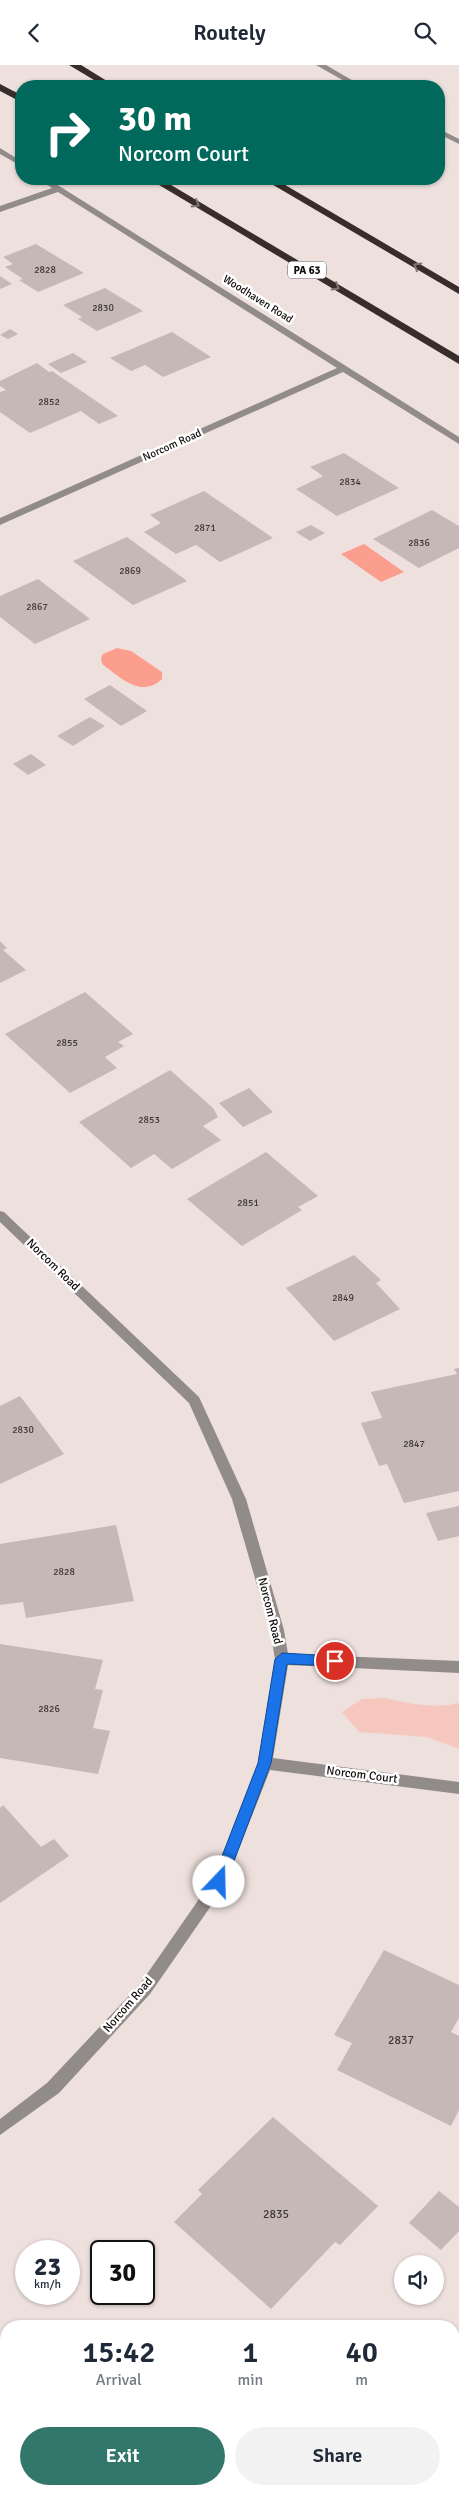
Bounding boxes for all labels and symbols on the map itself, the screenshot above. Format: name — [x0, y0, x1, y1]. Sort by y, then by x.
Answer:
one-way arrow — [191, 197, 200, 207]
road number: PA 63 — [288, 261, 326, 279]
one-way arrow — [413, 262, 422, 272]
house number: 2828 — [34, 264, 56, 276]
street label: Woodhaven Road — [221, 272, 295, 326]
one-way arrow — [330, 281, 339, 291]
house number: 2830 — [92, 302, 114, 314]
house number: 2852 — [38, 396, 60, 408]
street label: Norcom Road — [141, 426, 203, 464]
house number: 2834 — [339, 476, 361, 488]
house number: 2871 — [194, 522, 216, 534]
house number: 2836 — [408, 537, 430, 549]
house number: 2869 — [119, 565, 141, 577]
house number: 2867 — [26, 601, 48, 613]
house number: 2855 — [56, 1037, 78, 1049]
house number: 2853 — [138, 1114, 160, 1126]
house number: 2851 — [237, 1197, 259, 1209]
street label: Norcom Road — [23, 1236, 83, 1294]
house number: 2849 — [332, 1292, 354, 1304]
house number: 2830 — [12, 1424, 34, 1436]
house number: 2847 — [403, 1438, 425, 1450]
house number: 2828 — [53, 1566, 75, 1578]
street label: Norcom Road — [254, 1576, 286, 1646]
pin — [314, 1640, 356, 1682]
house number: 2826 — [38, 1703, 60, 1715]
street label: Norcom Court — [326, 1763, 398, 1787]
position arrow — [192, 1855, 244, 1907]
street label: Norcom Road — [100, 1974, 156, 2036]
house number: 2837 — [388, 2033, 414, 2048]
house number: 2835 — [263, 2207, 289, 2222]
speed limit sign: 30 — [90, 2240, 155, 2305]

